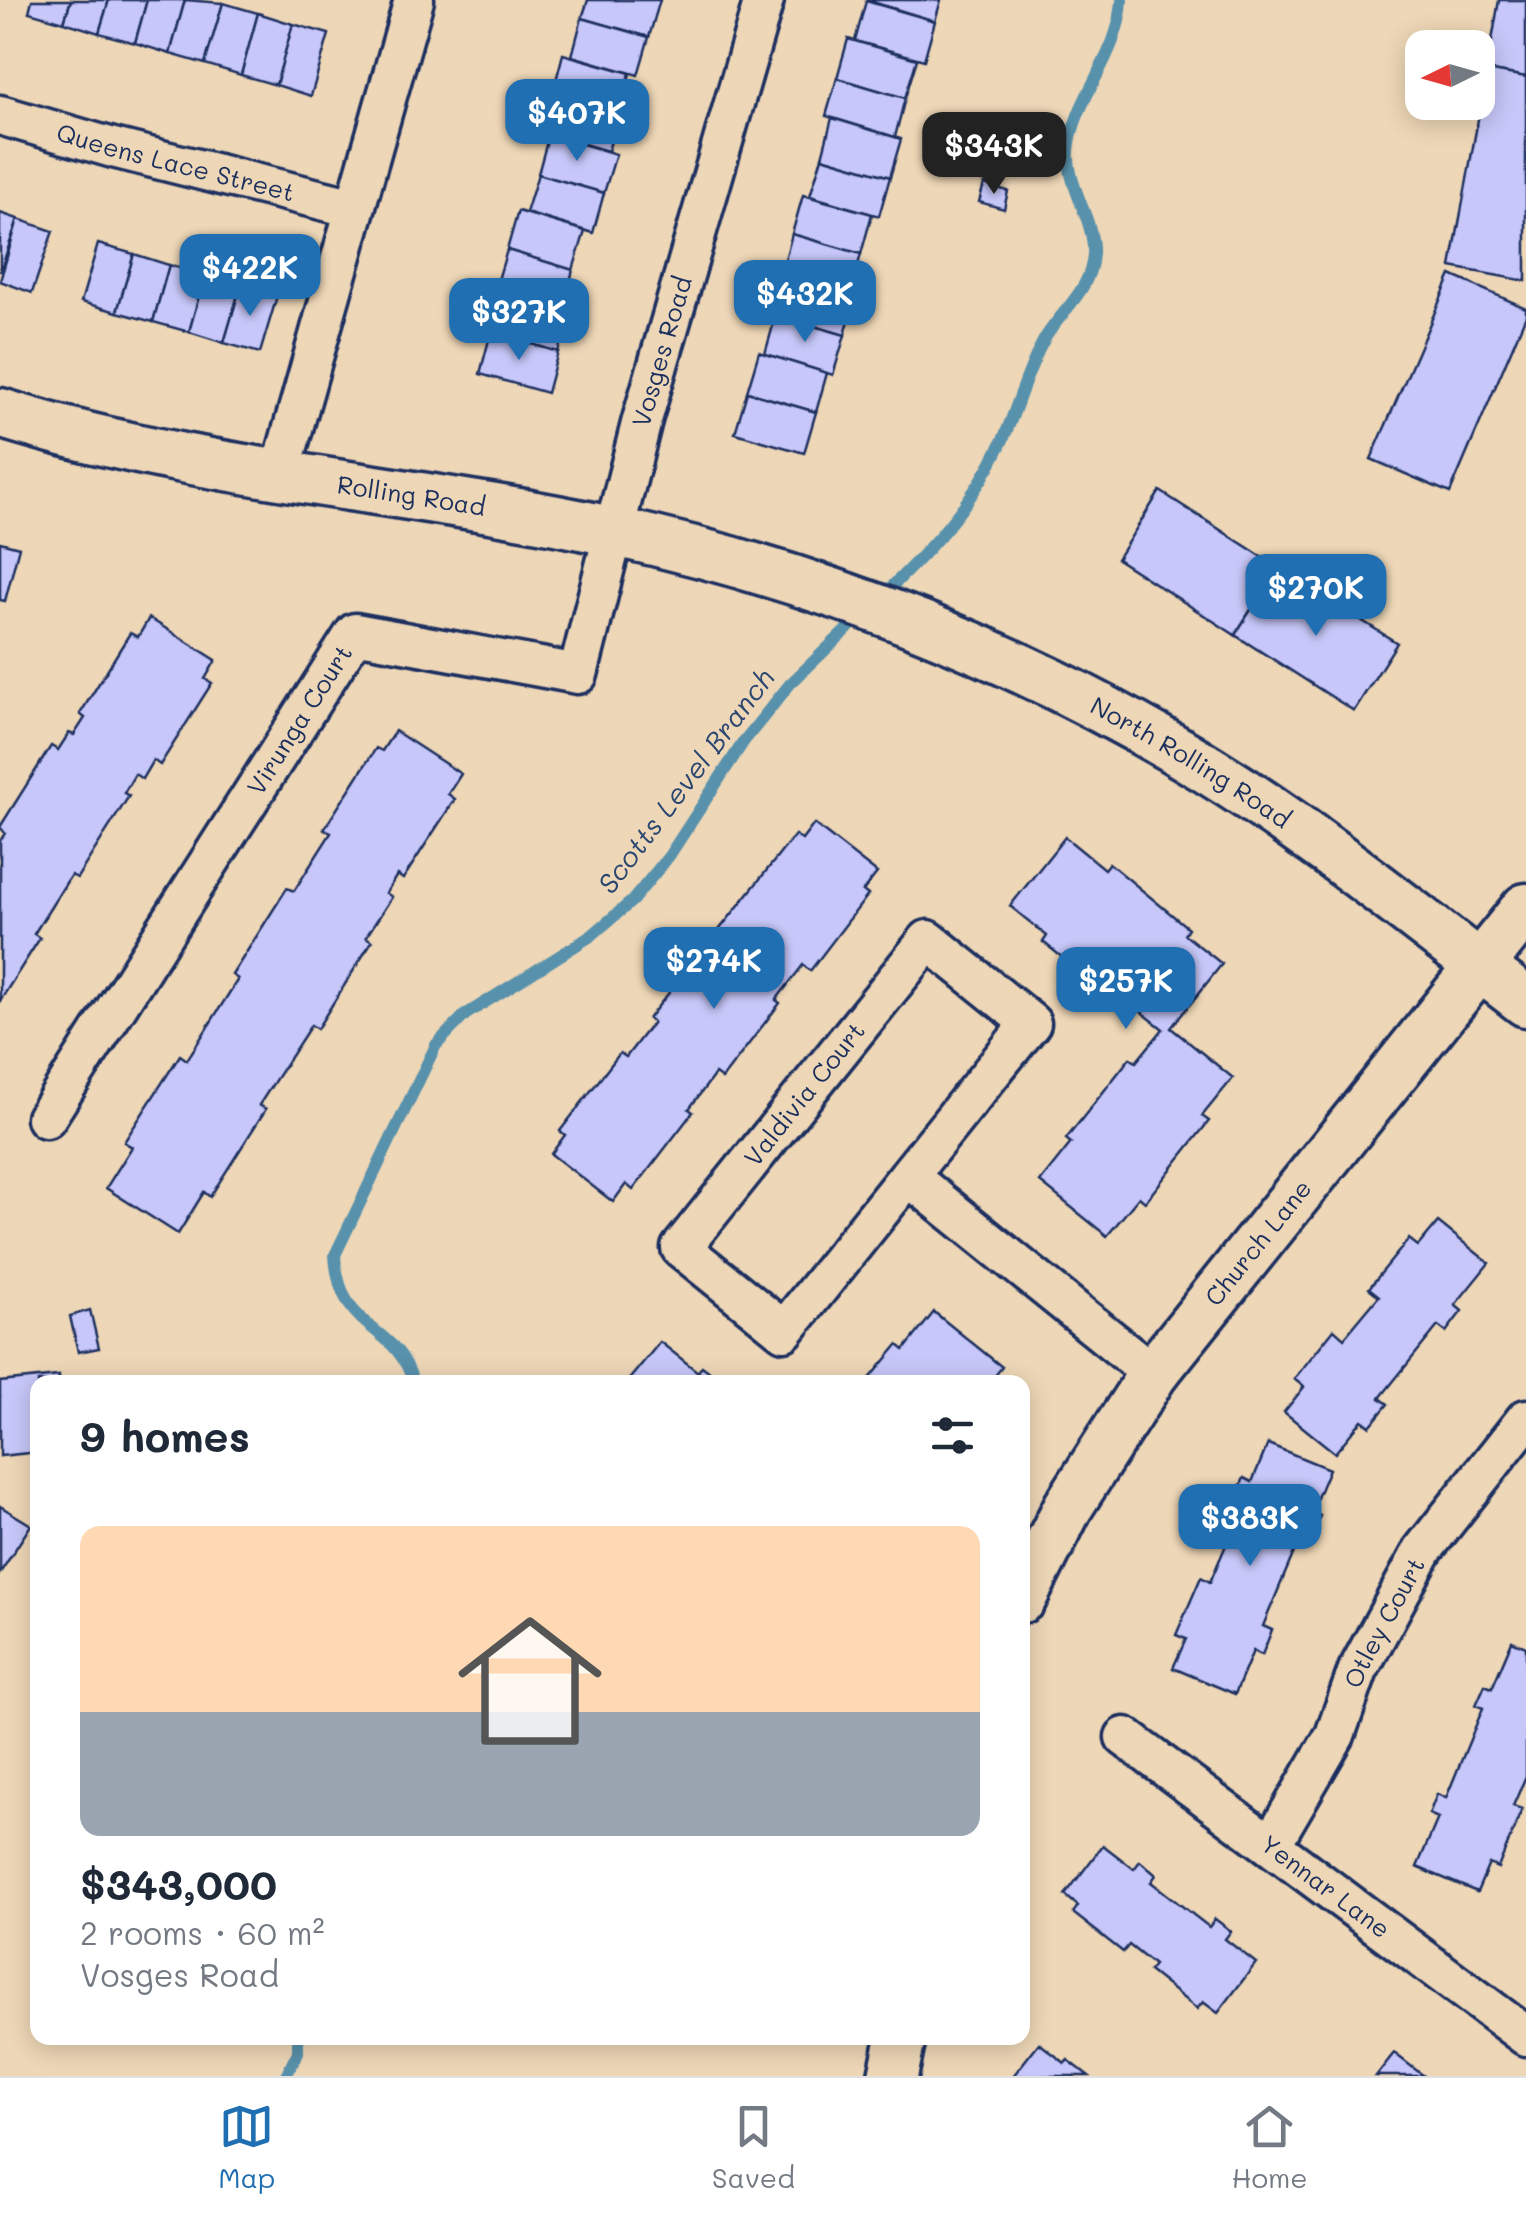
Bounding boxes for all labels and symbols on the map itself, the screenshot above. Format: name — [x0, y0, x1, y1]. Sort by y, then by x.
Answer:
north arrow — [1405, 30, 1495, 120]
pin: $407K — [507, 79, 647, 164]
pin: $343K — [924, 112, 1064, 197]
street label: Queens Lace Street — [53, 115, 298, 208]
pin: $422K — [180, 234, 320, 319]
pin: $432K — [735, 260, 875, 345]
street label: Vosges Road — [624, 272, 698, 430]
pin: $327K — [449, 278, 589, 363]
street label: Rolling Road — [335, 467, 488, 522]
pin: $270K — [1246, 554, 1386, 639]
street label: Virunga Court — [239, 638, 358, 800]
water label: Scotts Level Branch — [589, 661, 782, 900]
street label: North Rolling Road — [1085, 689, 1298, 834]
pin: $274K — [644, 927, 784, 1012]
pin: $257K — [1056, 947, 1196, 1032]
street label: Valdivia Court — [736, 1015, 871, 1172]
street label: Church Lane — [1197, 1172, 1318, 1312]
pin: $383K — [1180, 1484, 1320, 1569]
street label: Otley Court — [1336, 1551, 1431, 1692]
street label: Yennar Lane — [1255, 1827, 1397, 1944]

